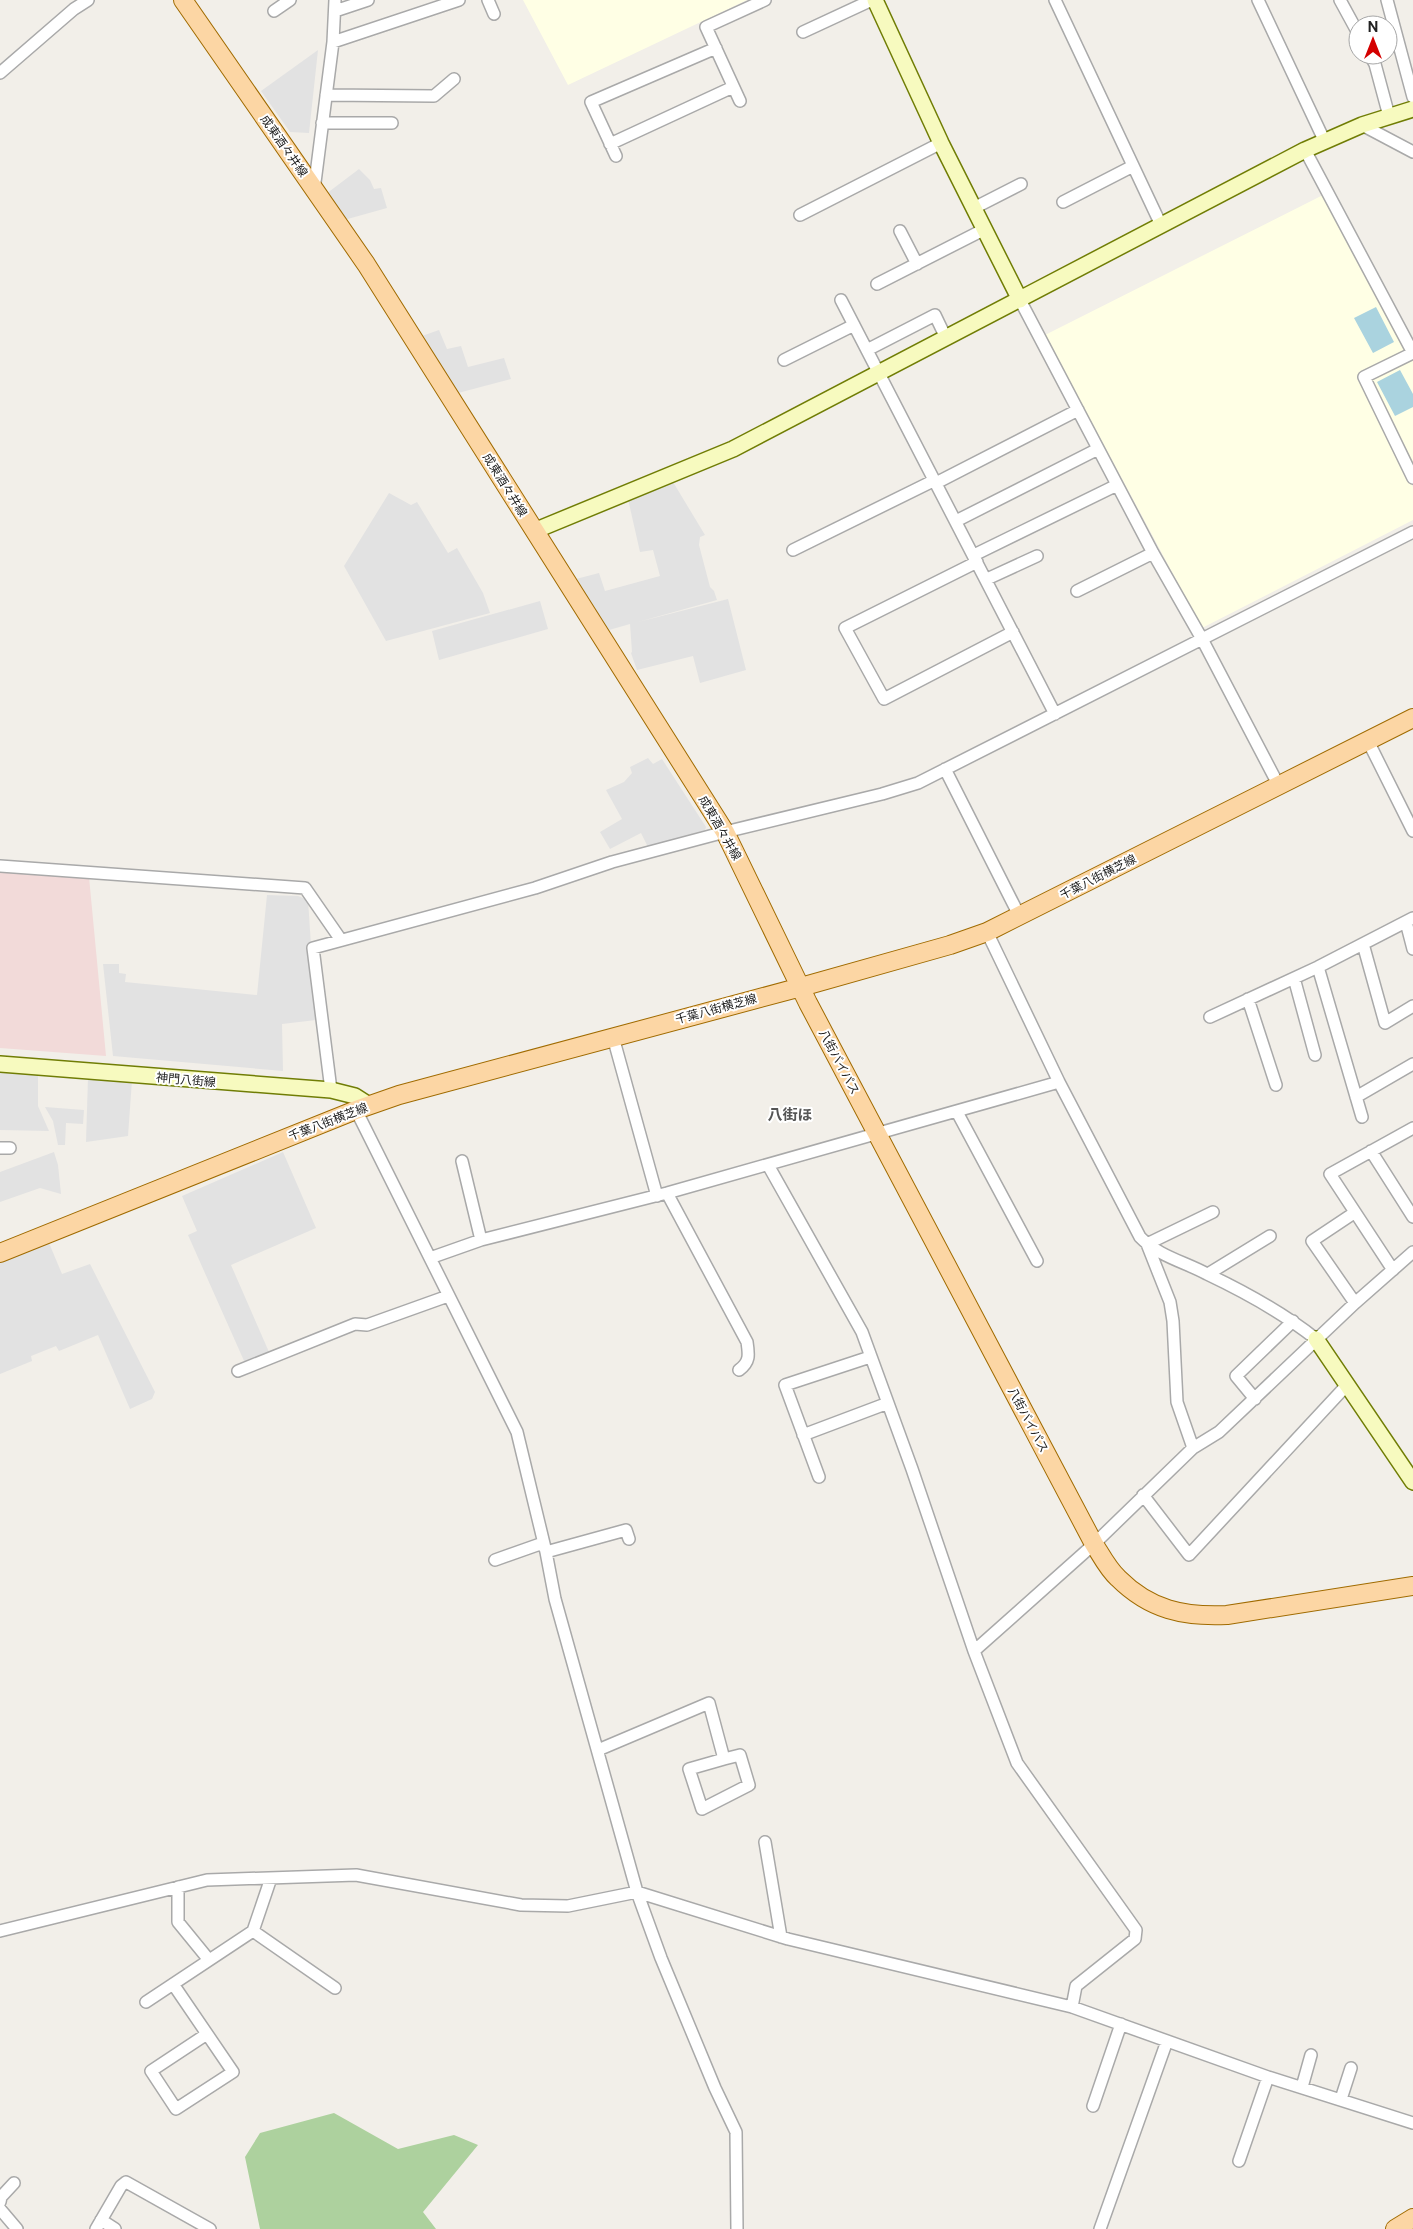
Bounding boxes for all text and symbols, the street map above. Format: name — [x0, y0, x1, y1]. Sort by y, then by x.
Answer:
north arrow — [1348, 15, 1398, 65]
text: N — [1368, 19, 1378, 35]
street label: 成東酒々井線 — [258, 112, 310, 180]
street label: 成東酒々井線 — [480, 451, 530, 519]
street label: 成東酒々井線 — [696, 793, 744, 863]
street label: 千葉八街横芝線 — [1057, 852, 1139, 902]
street label: 千葉八街横芝線 — [674, 991, 758, 1027]
street label: 八街バイパス — [816, 1027, 862, 1097]
street label: 神門八街線 — [155, 1070, 217, 1090]
street label: 千葉八街横芝線 — [286, 1100, 370, 1144]
district label: 八街ほ — [767, 1106, 813, 1123]
street label: 八街バイパス — [1005, 1385, 1051, 1455]

